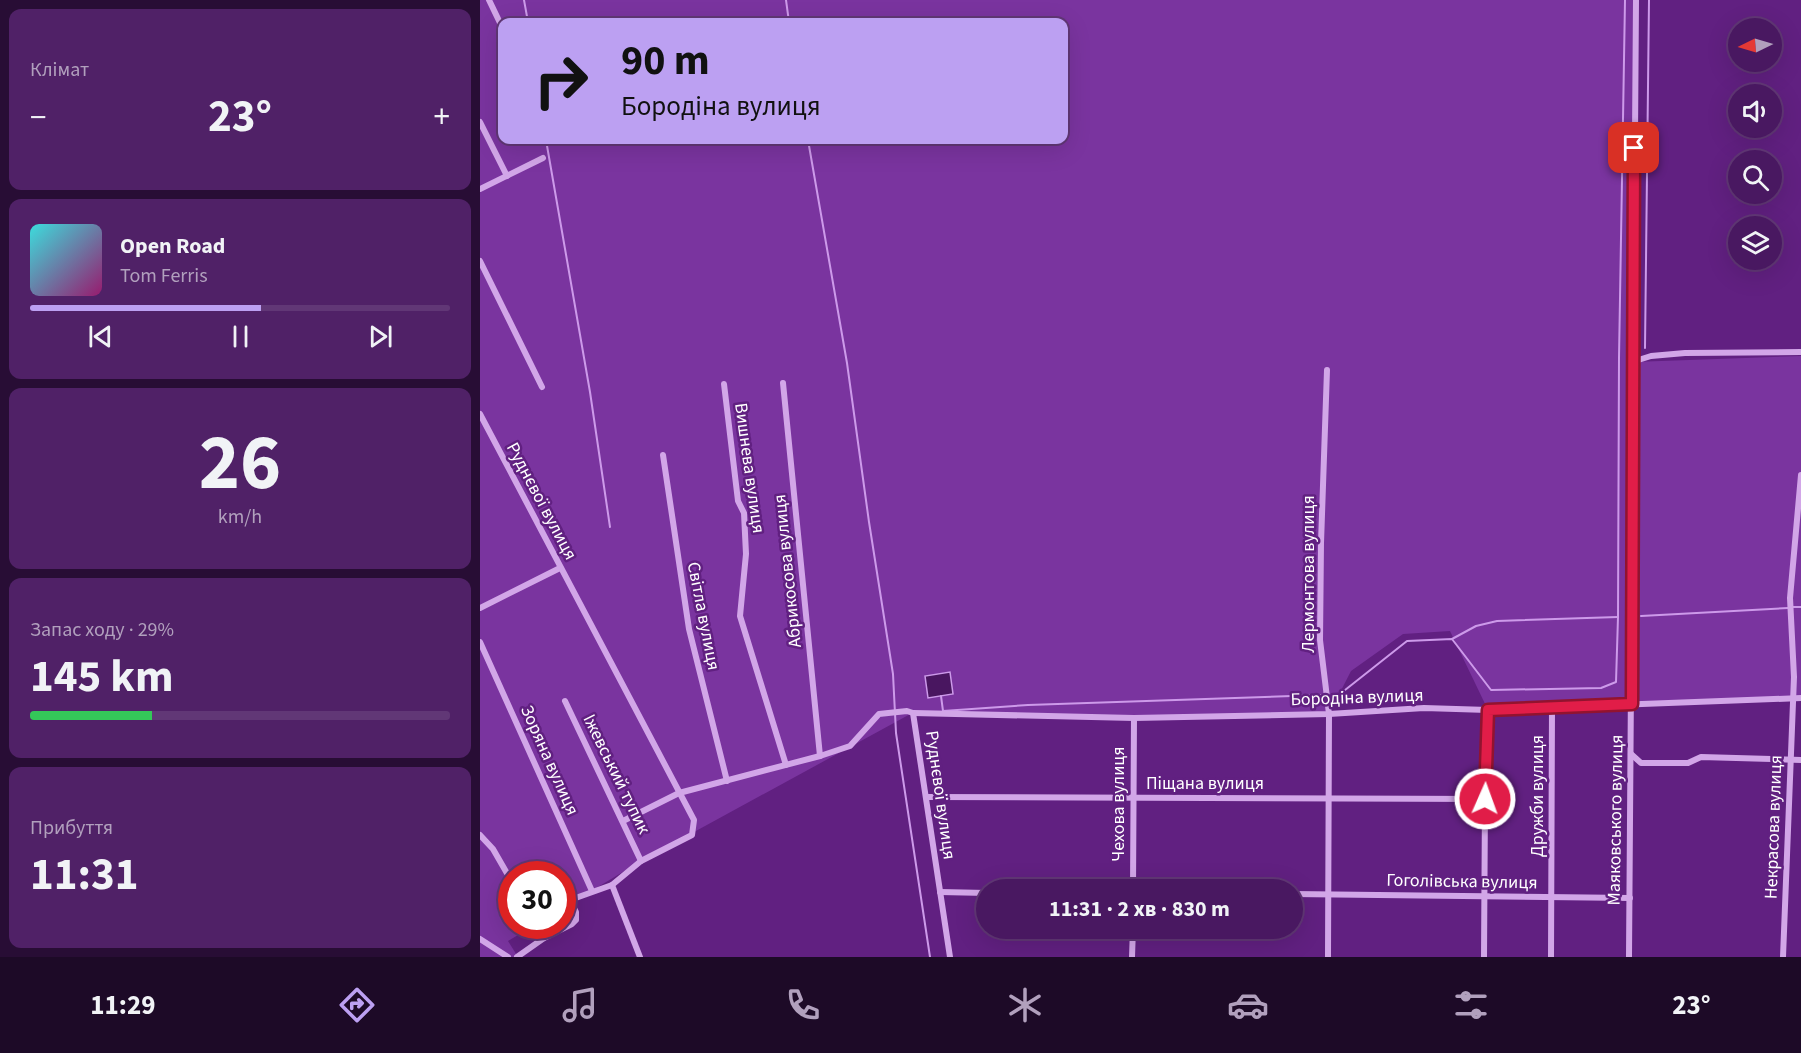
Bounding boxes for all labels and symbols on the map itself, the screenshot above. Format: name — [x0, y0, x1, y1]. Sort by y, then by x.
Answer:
north arrow — [1728, 18, 1782, 72]
pin — [1608, 122, 1659, 173]
street label: Вишнева вулиця — [728, 401, 771, 535]
street label: Руднєвої вулиця — [500, 438, 583, 564]
street label: Абрикосова вулиця — [767, 493, 808, 649]
street label: Лермонтова вулиця — [1296, 495, 1321, 653]
street label: Світла вулиця — [681, 560, 726, 672]
street label: Бородіна вулиця — [1290, 683, 1424, 712]
street label: Зоряна вулиця — [514, 701, 585, 819]
street label: Іжевський тупик — [577, 710, 656, 838]
street label: Руднєвої вулиця — [919, 729, 962, 861]
street label: Маяковського вулиця — [1602, 734, 1629, 906]
street label: Дружби вулиця — [1525, 735, 1550, 857]
street label: Чехова вулиця — [1106, 746, 1131, 862]
street label: Некрасова вулиця — [1758, 755, 1789, 900]
position arrow — [1453, 767, 1517, 831]
street label: Піщана вулиця — [1146, 771, 1264, 796]
speed limit sign: 30 — [498, 861, 576, 939]
street label: Гоголівська вулиця — [1386, 868, 1538, 895]

